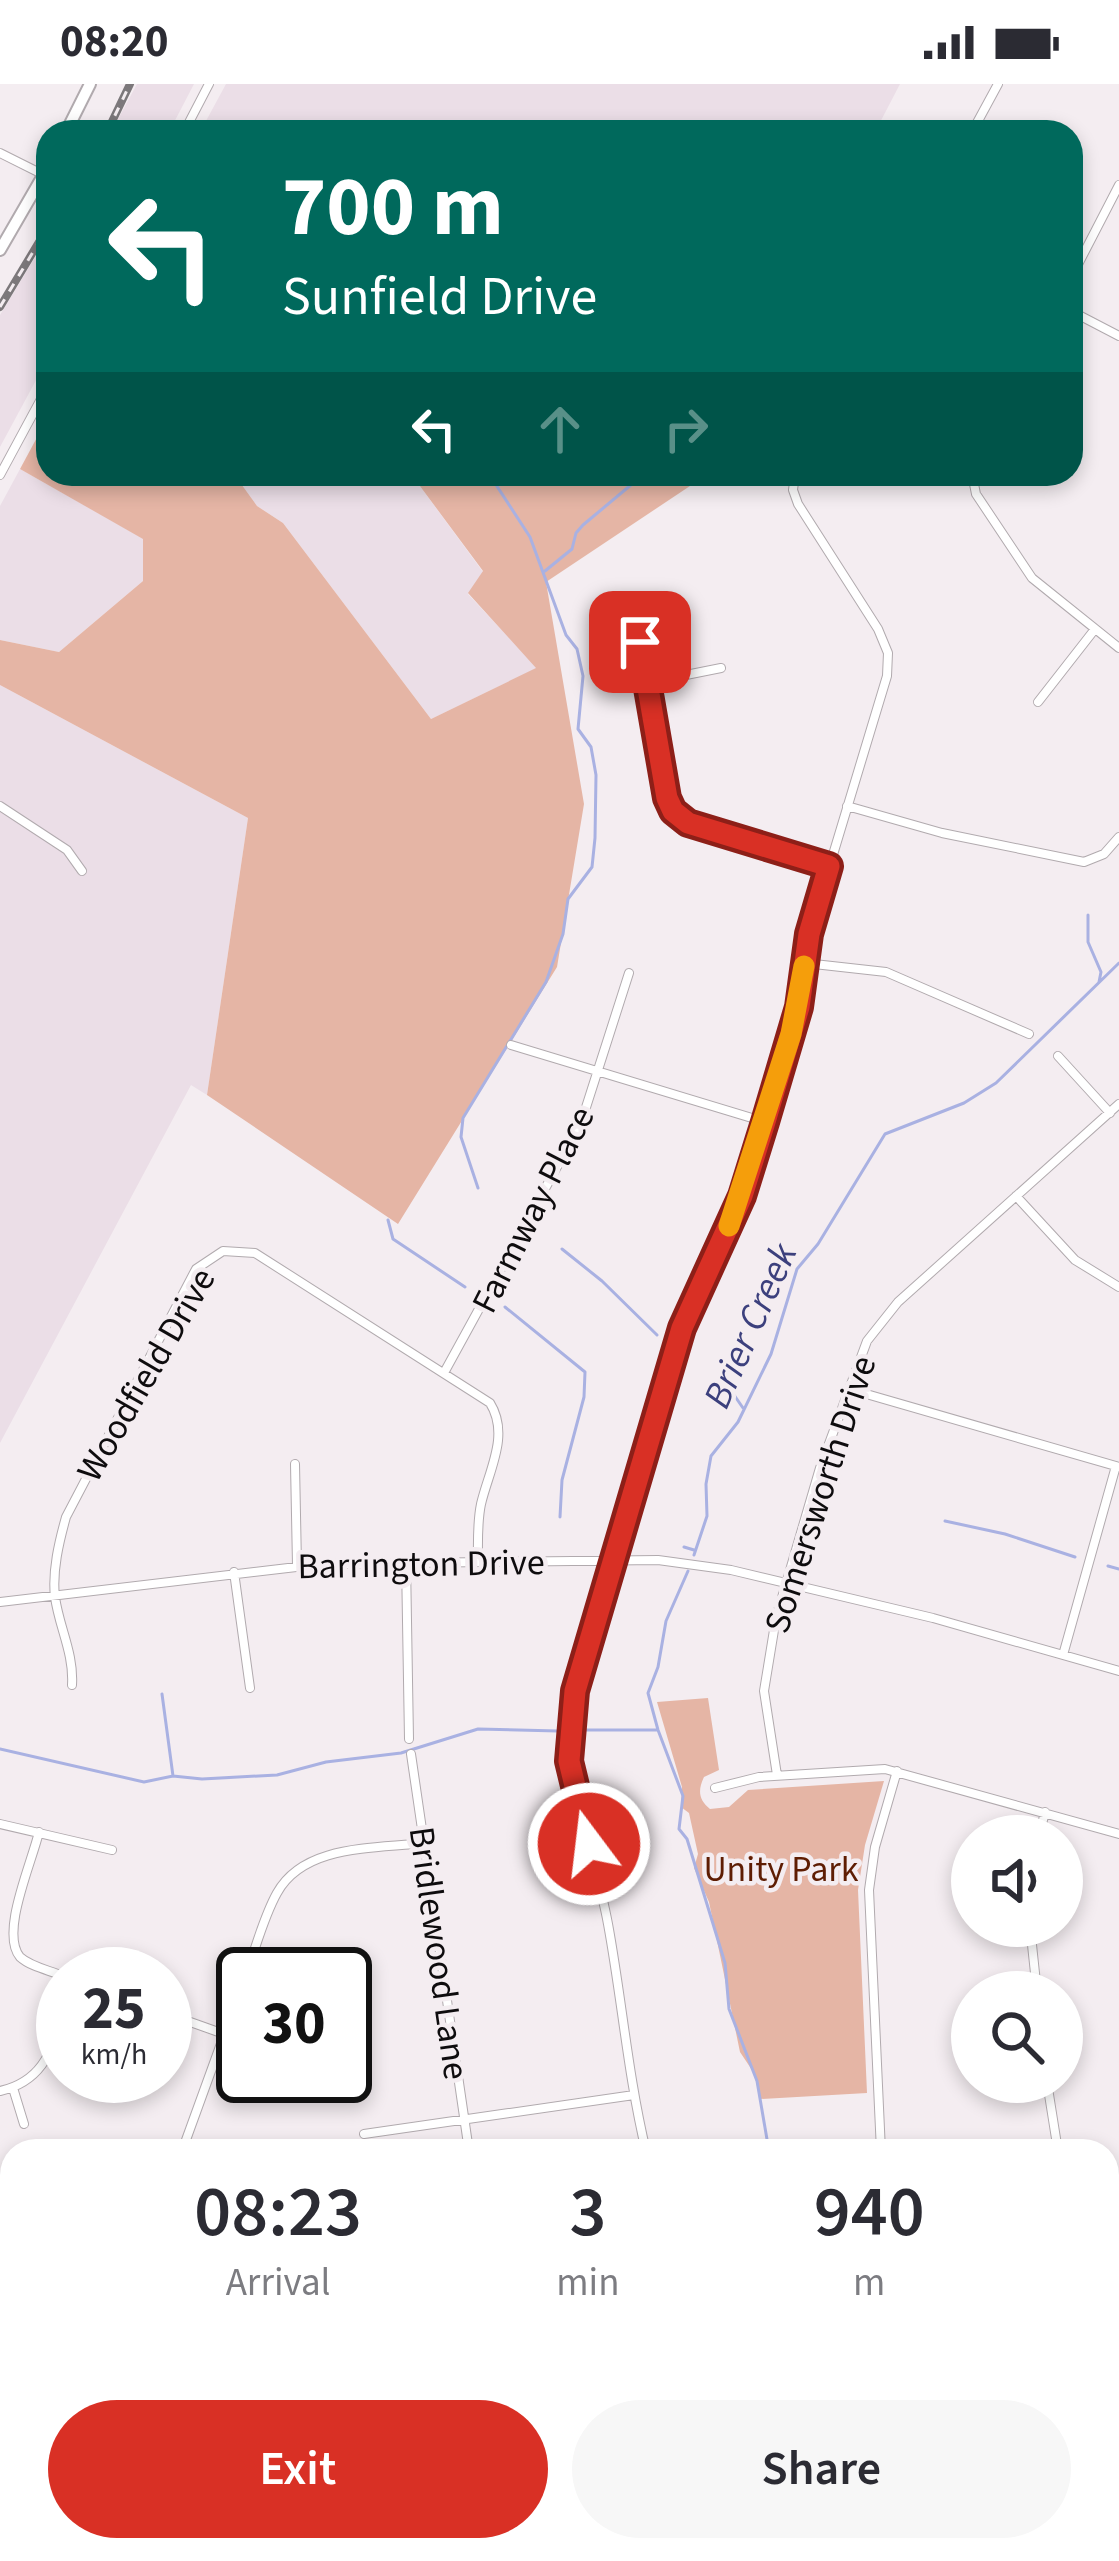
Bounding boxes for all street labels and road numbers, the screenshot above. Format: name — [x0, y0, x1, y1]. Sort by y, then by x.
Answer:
street label: Farmway Place — [459, 1097, 607, 1322]
street label: Woodfield Drive — [64, 1259, 228, 1491]
street label: Somersworth Drive — [752, 1349, 889, 1640]
street label: Barrington Drive — [297, 1537, 545, 1592]
street label: Bridlewood Lane — [396, 1823, 482, 2083]

